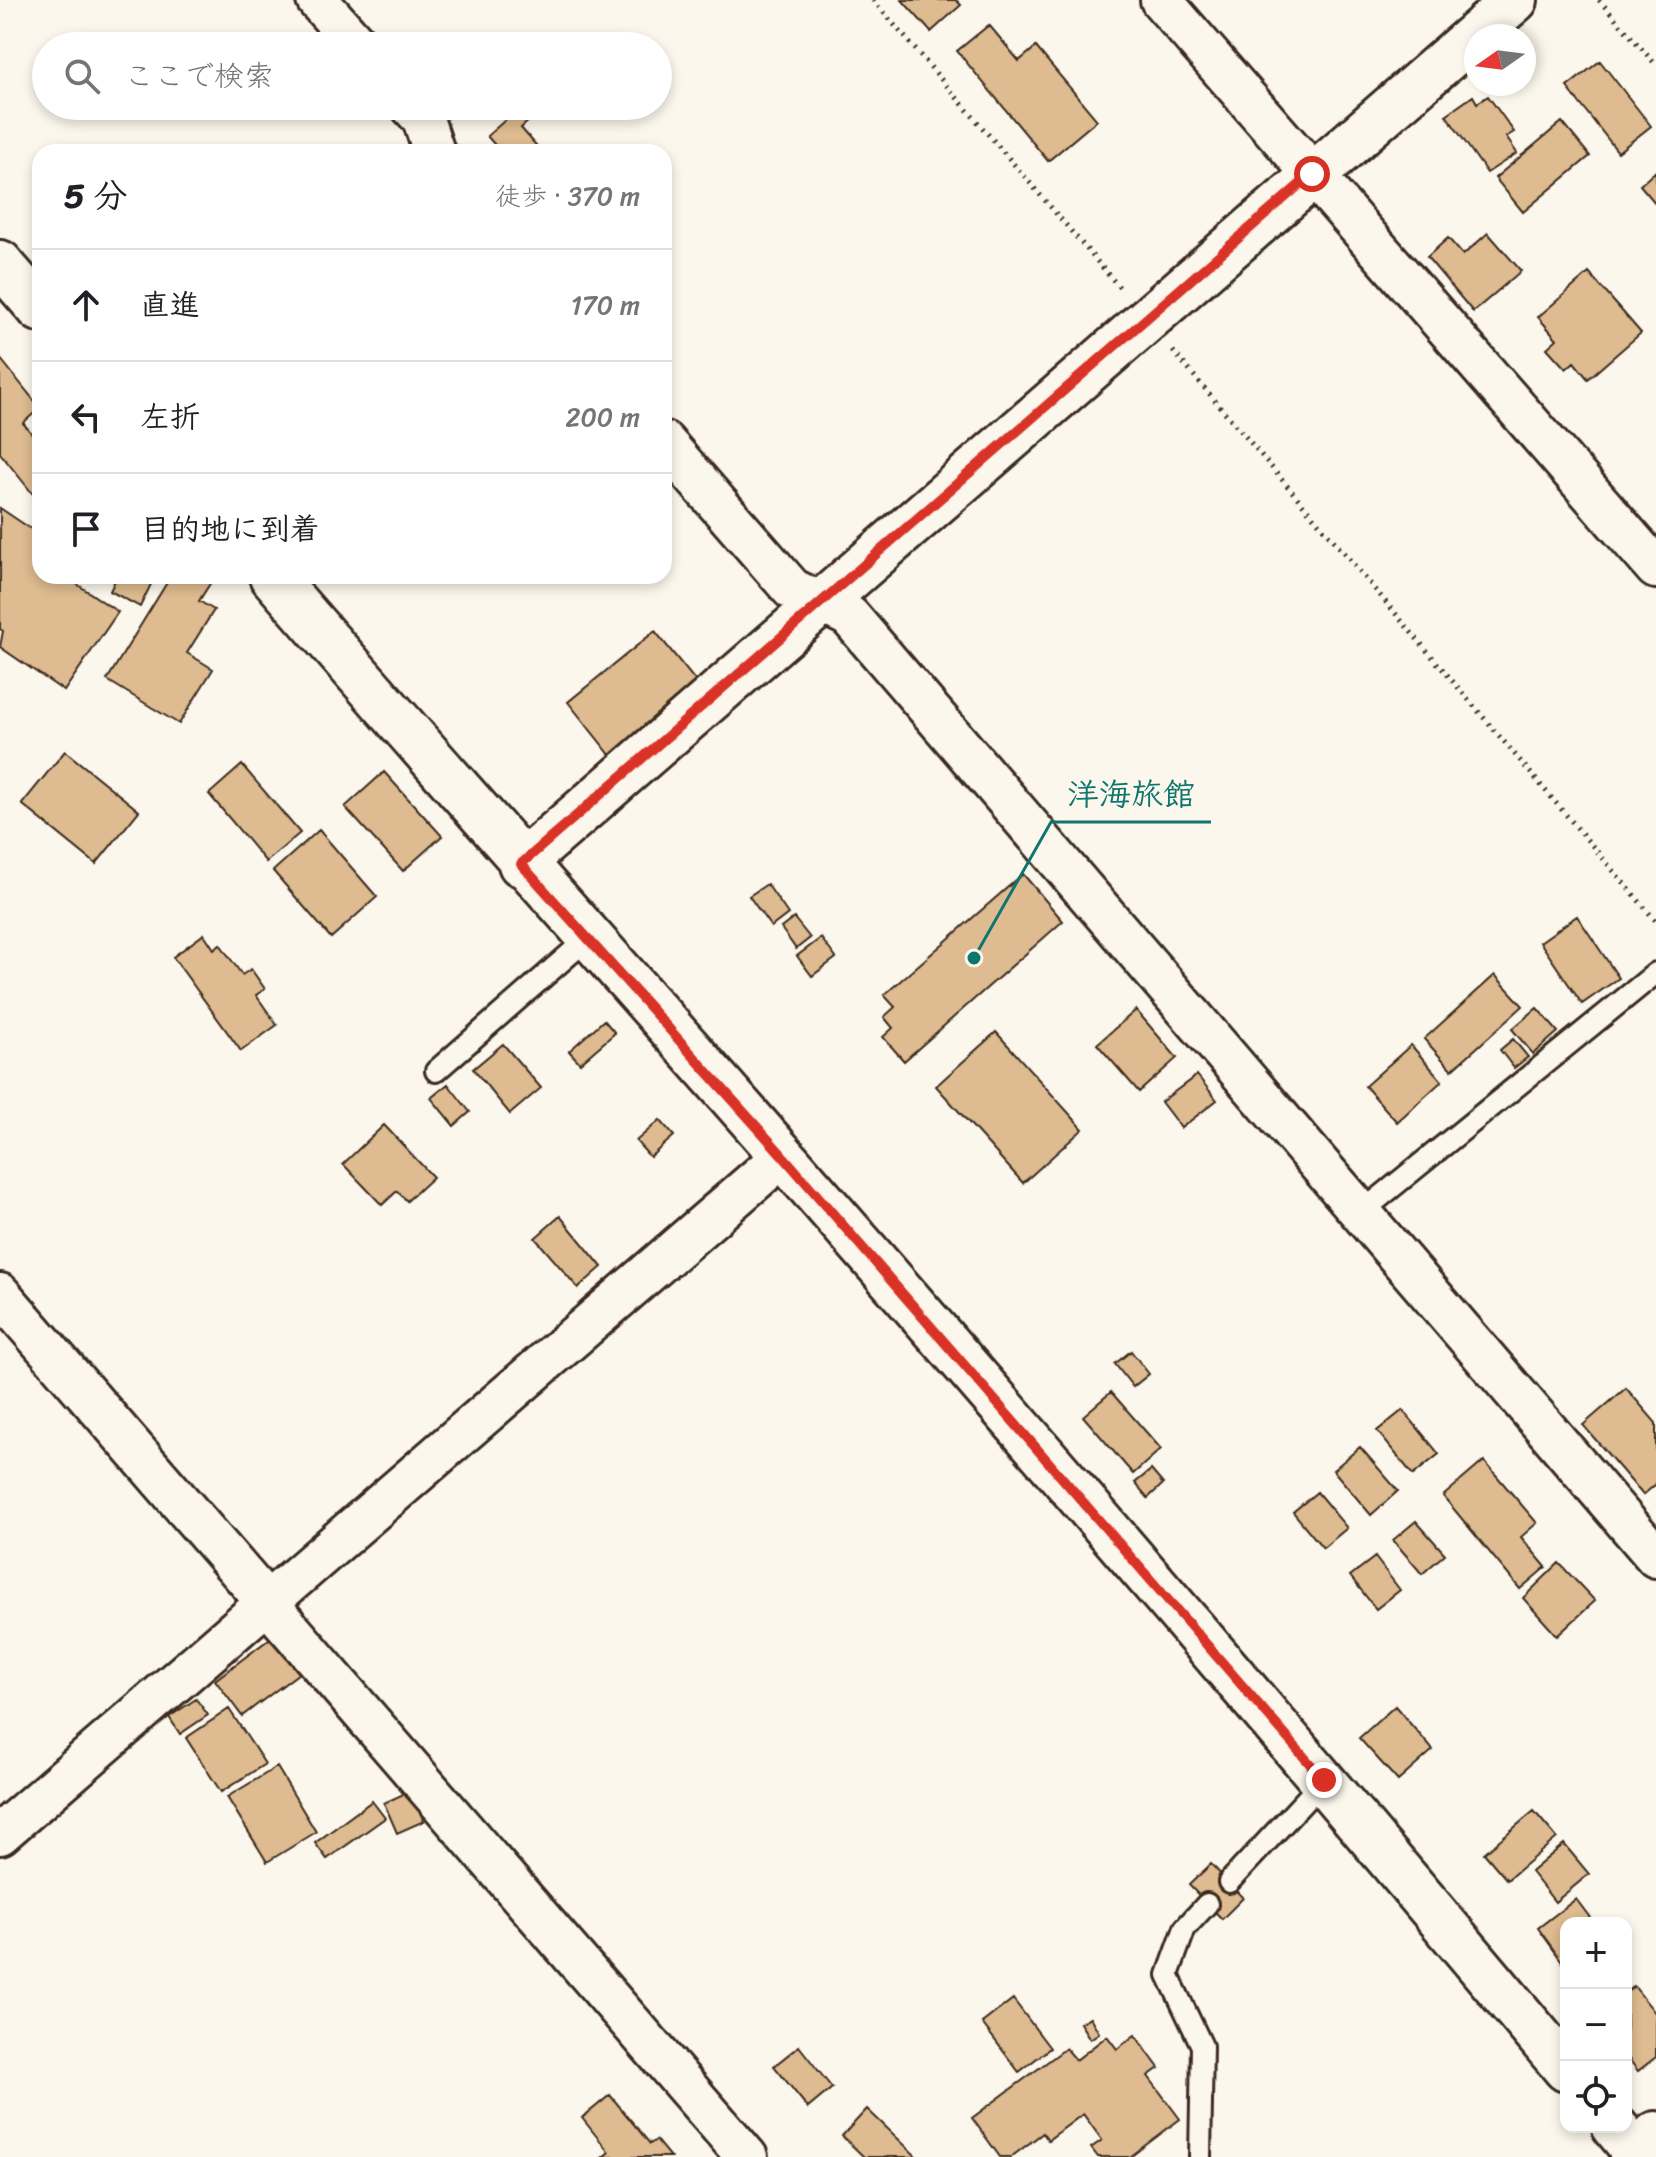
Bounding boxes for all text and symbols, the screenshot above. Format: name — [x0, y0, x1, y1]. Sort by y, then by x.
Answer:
north arrow — [1464, 24, 1536, 96]
search box — [32, 32, 672, 120]
text: ここで検索 — [124, 49, 274, 103]
icon: search — [60, 54, 104, 98]
route start — [1294, 156, 1330, 192]
text: 5 分 — [64, 166, 128, 226]
text: 徒歩 · 370 m — [495, 173, 640, 219]
text: 直進 — [140, 278, 200, 332]
text: 170 m — [571, 282, 640, 328]
icon: ahead — [64, 283, 108, 327]
text: 左折 — [140, 390, 200, 444]
text: 200 m — [565, 394, 640, 440]
icon: left — [64, 395, 108, 439]
text: 目的地に到着 — [140, 502, 320, 556]
icon: arrive — [64, 507, 108, 551]
callout: 洋海旅館 — [1051, 766, 1211, 822]
text: 洋海旅館 — [1067, 766, 1195, 823]
route end — [1306, 1762, 1342, 1798]
map controls — [1560, 1917, 1632, 2133]
button: + — [1560, 1917, 1632, 1989]
button: − — [1560, 1989, 1632, 2061]
button: locate — [1560, 2061, 1632, 2133]

